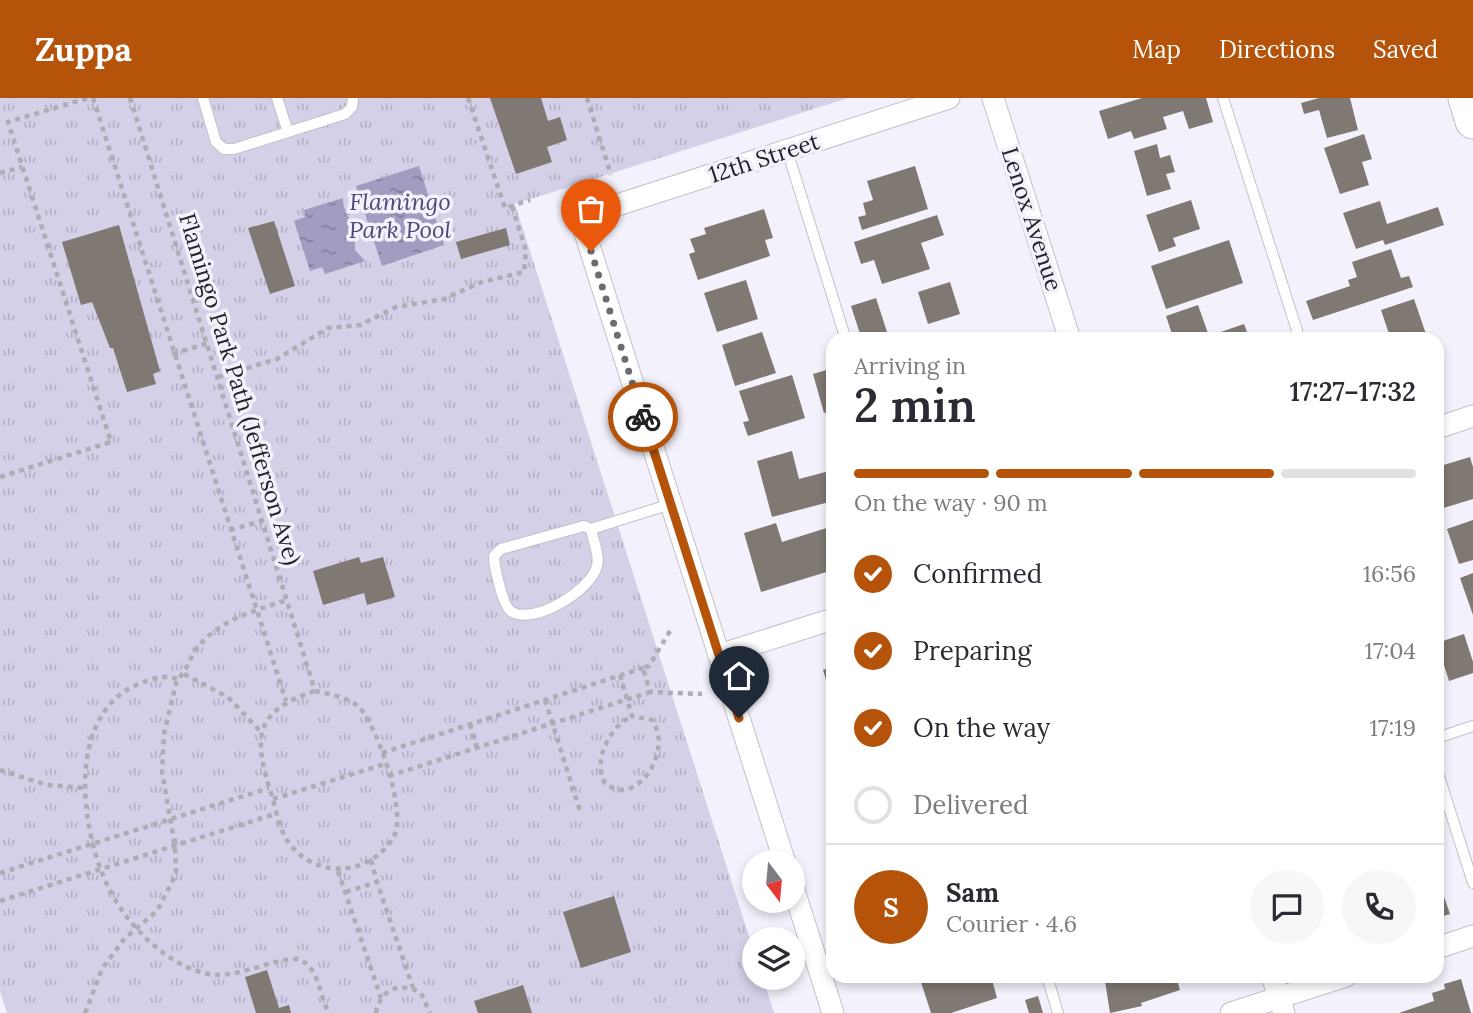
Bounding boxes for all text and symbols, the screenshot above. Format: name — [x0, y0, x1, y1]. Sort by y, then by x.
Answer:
text: Zuppa — [35, 28, 132, 70]
text: Map — [1132, 34, 1181, 65]
text: Directions — [1219, 34, 1335, 65]
text: Saved — [1373, 34, 1438, 65]
street label: 12th Street — [705, 126, 823, 189]
street label: Lenox Avenue — [996, 143, 1069, 294]
pin — [561, 179, 621, 251]
water label: Flamingo Park Pool — [349, 186, 451, 245]
icon: bag — [572, 190, 610, 228]
street label: Flamingo Park Path (Jefferson Ave) — [172, 210, 308, 568]
text: Arriving in — [854, 351, 966, 380]
text: 17:27–17:32 — [1290, 375, 1416, 408]
text: 2 min — [854, 376, 976, 435]
courier — [608, 382, 678, 452]
icon: bike — [624, 398, 662, 436]
text: On the way · 90 m — [854, 488, 1047, 517]
icon: check — [854, 555, 892, 593]
text: Confirmed — [913, 557, 1042, 590]
text: 16:56 — [1363, 559, 1416, 588]
icon: check — [854, 632, 892, 670]
text: Preparing — [913, 634, 1032, 667]
text: 17:04 — [1365, 636, 1416, 665]
pin — [709, 646, 769, 718]
icon: home — [720, 657, 758, 695]
icon: check — [854, 709, 892, 747]
text: On the way — [913, 711, 1050, 744]
text: 17:19 — [1370, 713, 1416, 742]
text: Delivered — [913, 788, 1029, 821]
north arrow — [742, 850, 805, 914]
map controls — [742, 850, 805, 990]
button: chat — [1250, 870, 1324, 944]
button: phone — [1342, 870, 1416, 944]
text: Sam — [946, 876, 999, 909]
text: S — [883, 891, 899, 924]
text: Courier · 4.6 — [946, 909, 1077, 938]
button: layers — [742, 927, 805, 990]

